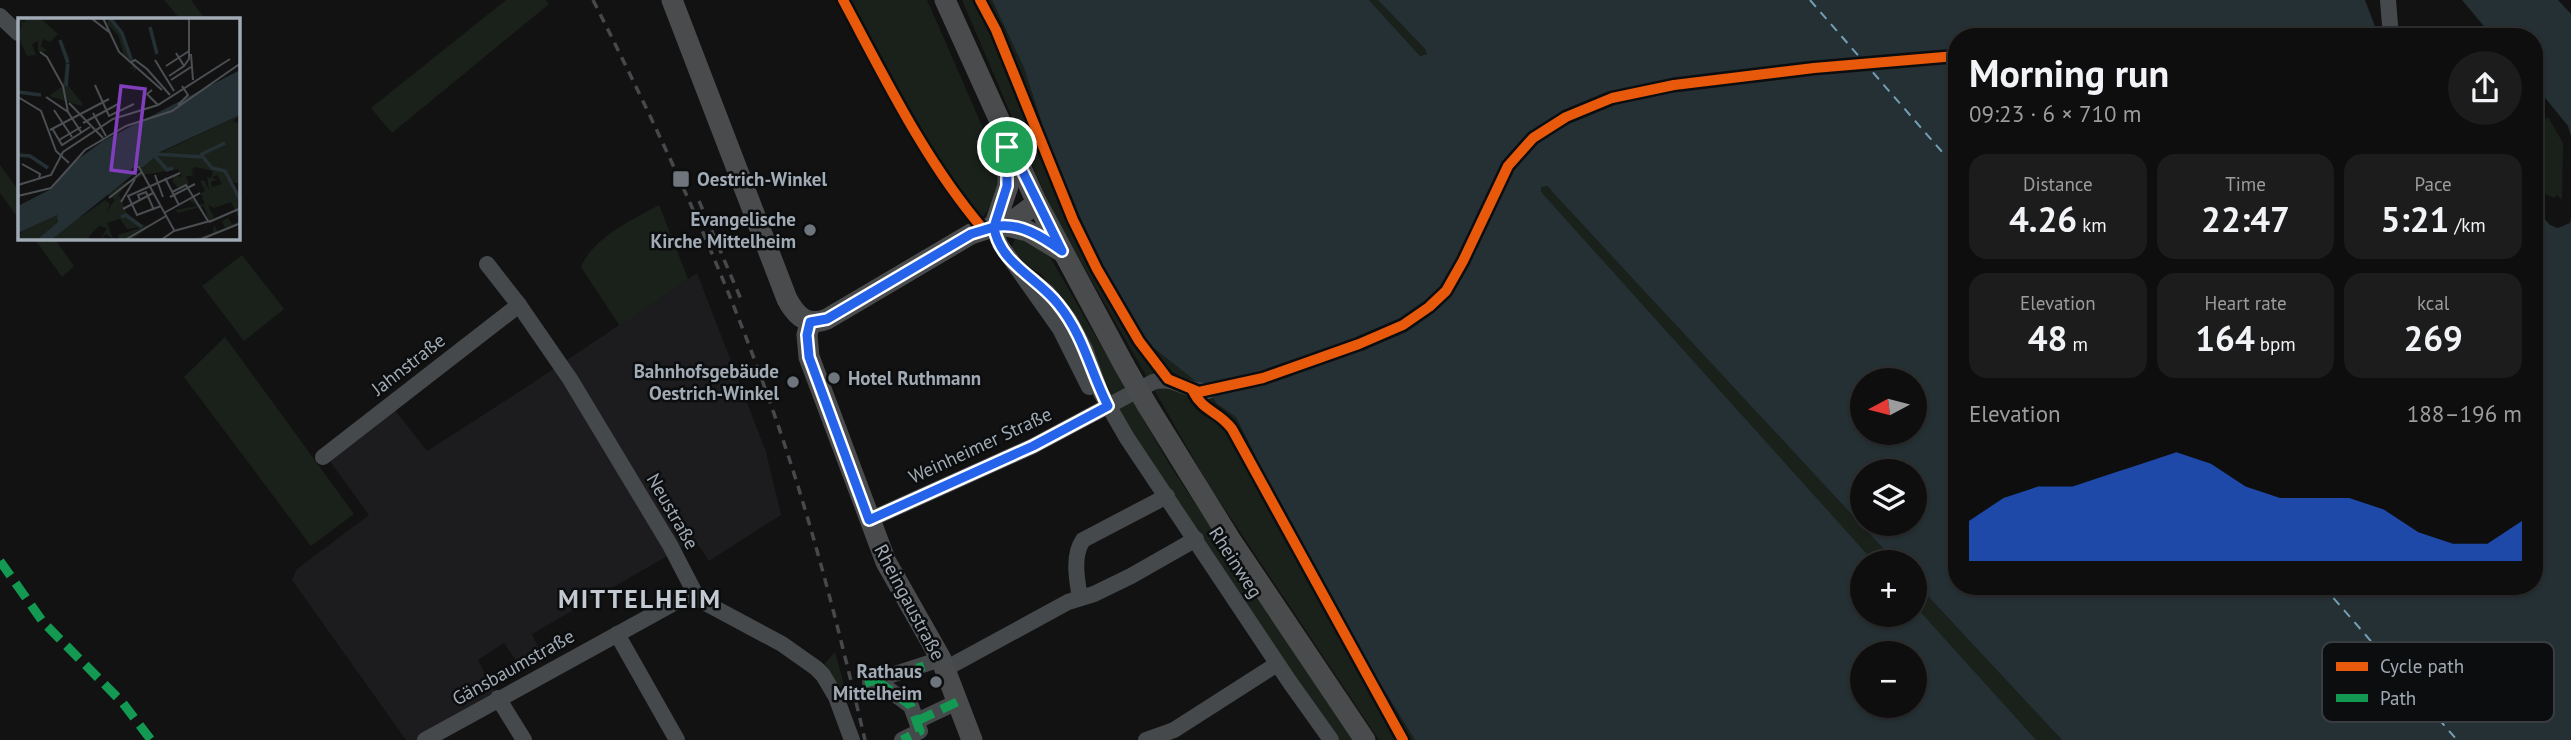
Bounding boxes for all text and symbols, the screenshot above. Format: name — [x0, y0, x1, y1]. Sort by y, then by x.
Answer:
inset map — [18, 18, 240, 240]
text: Morning run — [1969, 48, 2169, 97]
button: share — [2448, 51, 2522, 125]
text: 09:23 · 6 × 710 m — [1969, 99, 2141, 128]
pin — [977, 117, 1037, 177]
icon: arrive — [988, 128, 1026, 166]
place label: Oestrich-Winkel — [697, 167, 827, 191]
marker: Oestrich-Winkel — [671, 169, 691, 189]
text: Distance — [2023, 172, 2093, 196]
text: Time — [2225, 172, 2266, 196]
text: Pace — [2415, 172, 2452, 196]
text: 4.26 — [2009, 196, 2077, 242]
text: 22:47 — [2201, 196, 2290, 242]
text: 5:21 — [2381, 196, 2449, 242]
place label: Evangelische Kirche Mittelheim — [650, 207, 796, 253]
text: km — [2077, 213, 2107, 237]
text: /km — [2449, 213, 2486, 237]
marker: Evangelische Kirche Mittelheim — [802, 222, 818, 238]
text: Elevation — [2020, 291, 2096, 315]
text: Heart rate — [2204, 291, 2287, 315]
text: kcal — [2417, 291, 2449, 315]
text: 48 — [2028, 315, 2067, 361]
text: 164 — [2195, 315, 2255, 361]
text: 269 — [2403, 315, 2463, 361]
street label: Jahnstraße — [366, 328, 450, 401]
text: m — [2067, 332, 2088, 356]
text: bpm — [2255, 332, 2296, 356]
place label: Bahnhofsgebäude Oestrich-Winkel — [634, 359, 779, 405]
place label: Hotel Ruthmann — [848, 366, 981, 390]
north arrow — [1850, 368, 1927, 444]
map controls — [1850, 368, 1927, 718]
marker: Hotel Ruthmann — [826, 370, 842, 386]
marker: Bahnhofsgebäude Oestrich-Winkel — [785, 374, 801, 390]
text: Elevation — [1969, 399, 2061, 428]
text: 188–196 m — [2407, 399, 2522, 428]
street label: Weinheimer Straße — [905, 401, 1055, 489]
button: layers — [1850, 459, 1927, 536]
street label: Neustraße — [642, 469, 704, 553]
street label: Rheinweg — [1204, 522, 1268, 602]
street label: Rheingaustraße — [869, 540, 951, 664]
button: + — [1850, 550, 1927, 627]
district label: MITTELHEIM — [558, 582, 722, 615]
street label: Gänsbaumstraße — [448, 624, 578, 710]
button: − — [1850, 641, 1927, 718]
legend — [2322, 642, 2554, 722]
text: Cycle path — [2380, 654, 2464, 678]
place label: Rathaus Mittelheim — [833, 659, 922, 705]
marker: Rathaus Mittelheim — [928, 674, 944, 690]
text: Path — [2380, 686, 2416, 710]

